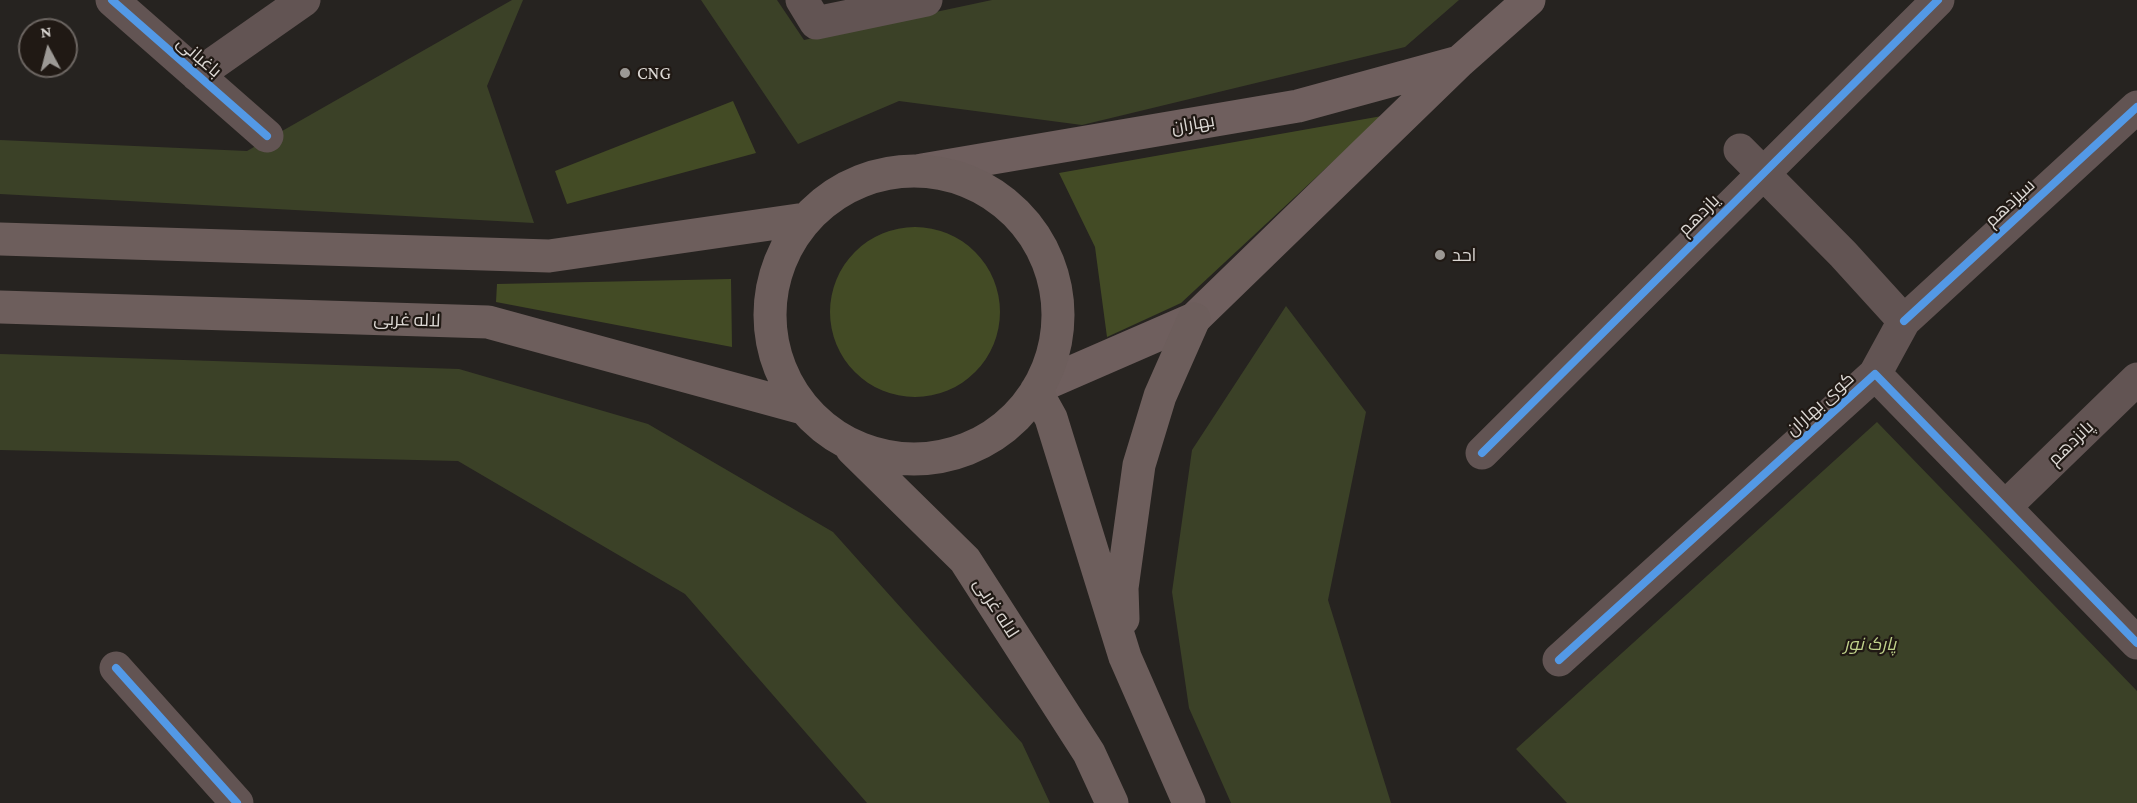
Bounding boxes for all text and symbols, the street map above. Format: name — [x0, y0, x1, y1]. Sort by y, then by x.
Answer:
north arrow — [18, 18, 78, 78]
text: N — [40, 23, 52, 41]
street label: باغبانی — [172, 32, 226, 82]
place label: CNG — [637, 62, 671, 84]
marker: CNG — [618, 66, 632, 80]
street label: بهاران — [1170, 110, 1216, 138]
street label: سیزدهم — [1981, 174, 2039, 232]
street label: یازدهم — [1674, 190, 1724, 240]
place label: احد — [1452, 244, 1476, 266]
marker: احد — [1433, 248, 1447, 262]
street label: لاله غربی — [373, 308, 441, 332]
street label: کوی بهاران — [1781, 368, 1859, 440]
street label: پانزدهم — [2044, 416, 2098, 470]
street label: لاله غربی — [969, 574, 1023, 642]
park label: پارک نور — [1844, 633, 1896, 655]

